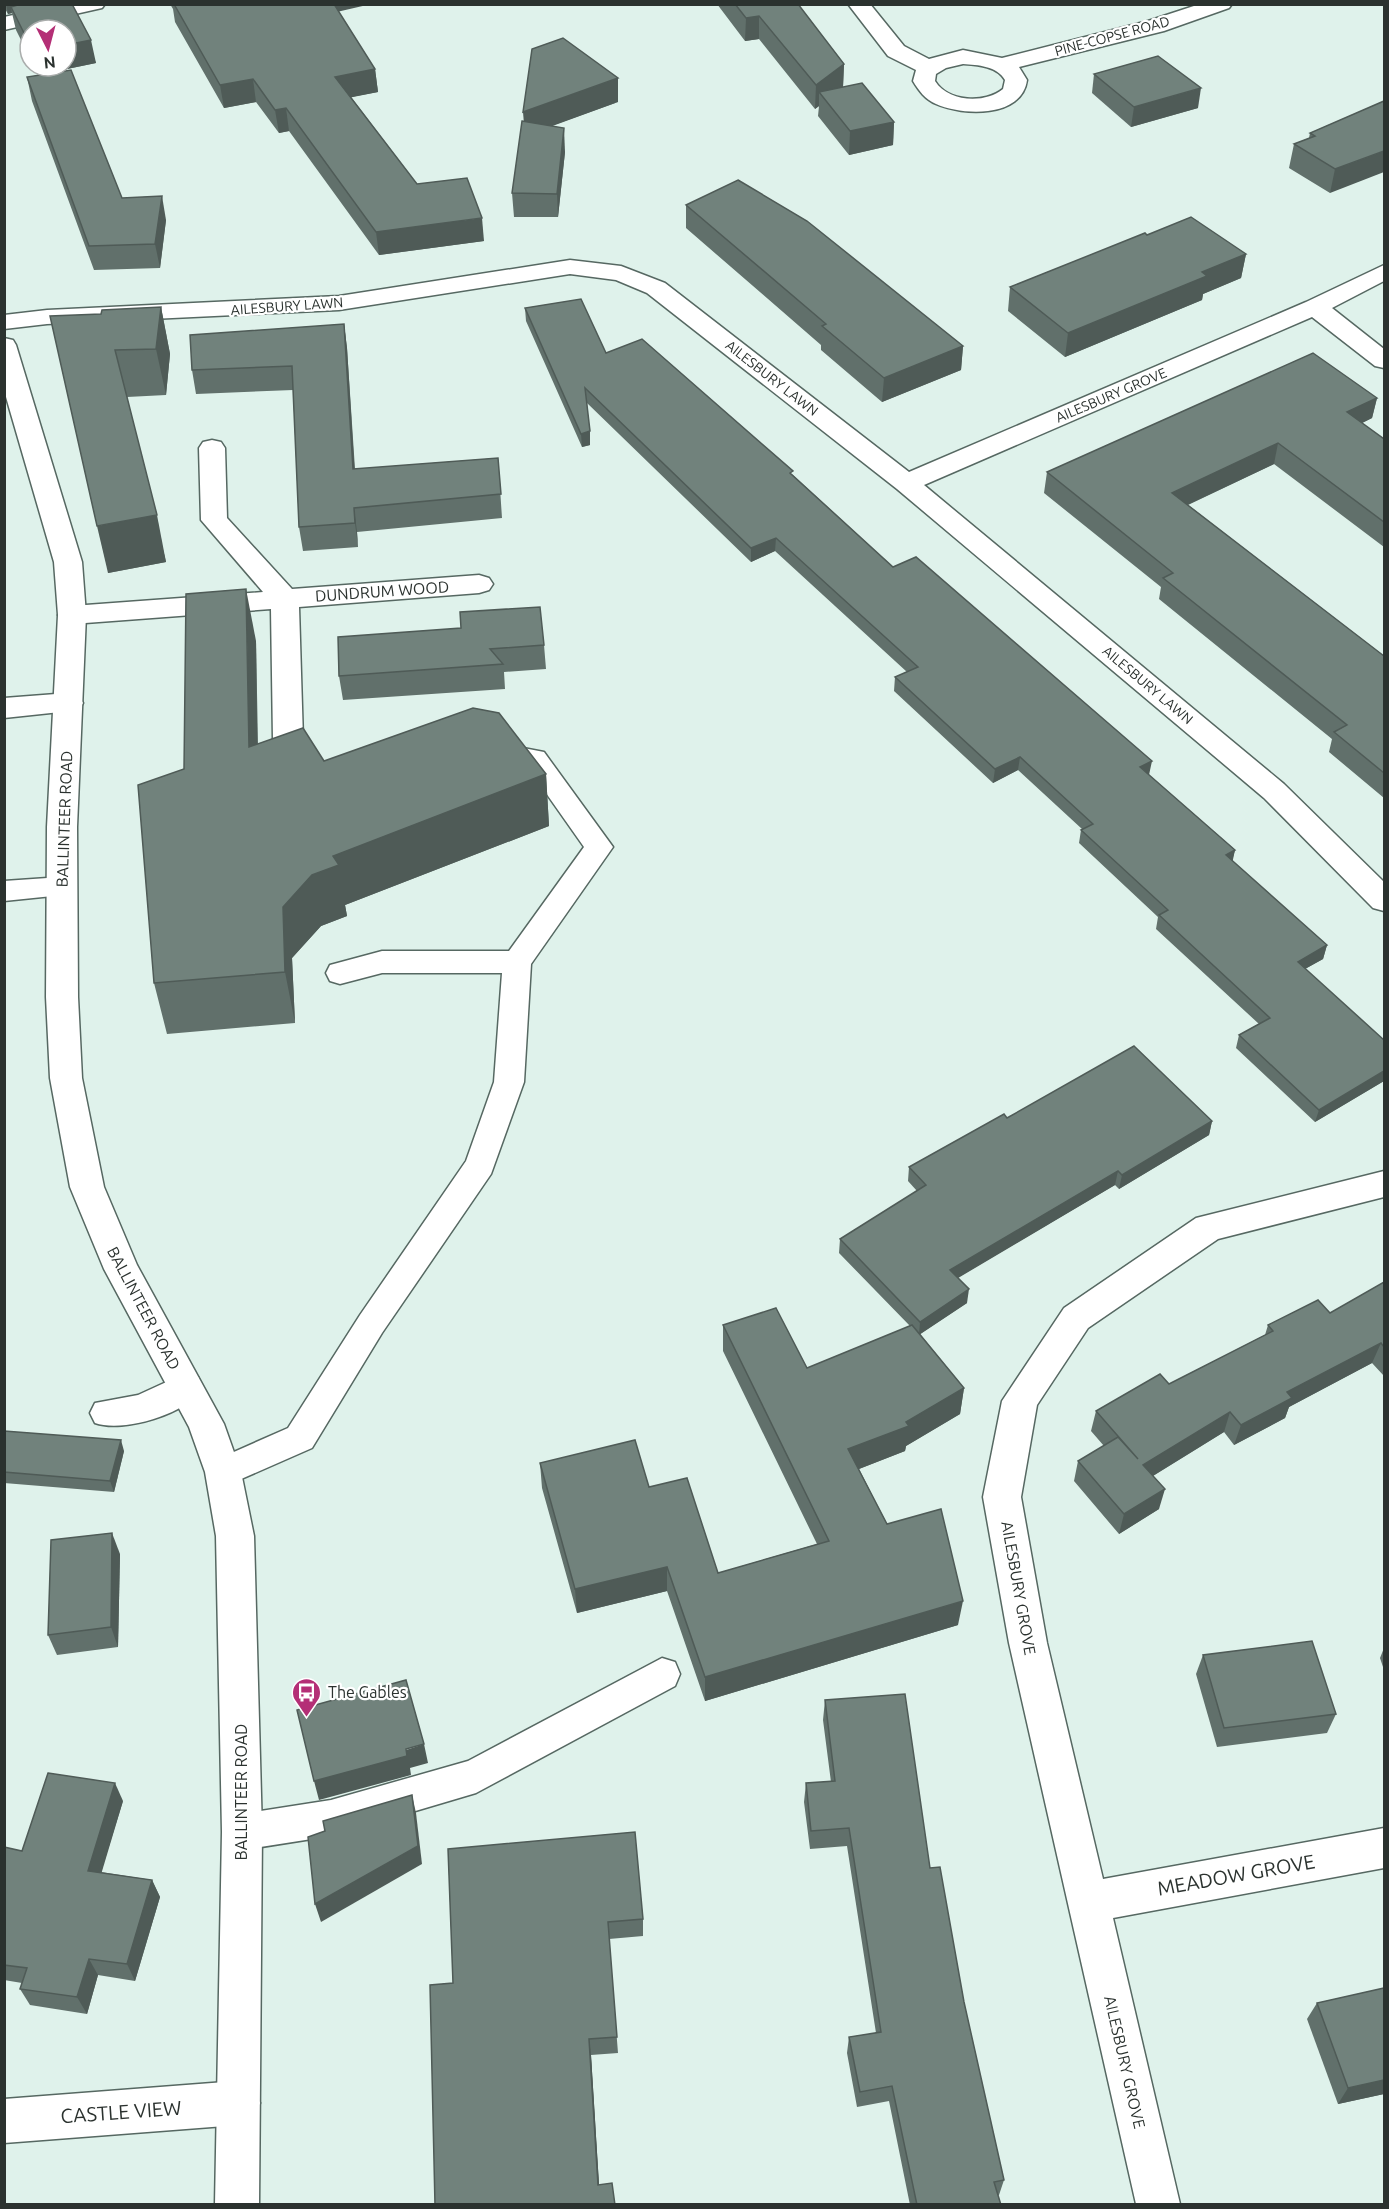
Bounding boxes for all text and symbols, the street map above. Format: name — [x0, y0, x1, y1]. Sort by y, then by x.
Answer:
street label: PINE-COPSE ROAD — [1053, 13, 1171, 59]
north arrow — [18, 18, 78, 78]
text: N — [43, 53, 56, 72]
street label: AILESBURY LAWN — [230, 294, 344, 318]
street label: AILESBURY LAWN — [723, 337, 821, 419]
street label: AILESBURY GROVE — [1053, 364, 1169, 426]
street label: DUNDRUM WOOD — [314, 577, 450, 605]
street label: AILESBURY LAWN — [1100, 643, 1196, 727]
street label: BALLINTEER ROAD — [53, 750, 75, 888]
street label: BALLINTEER ROAD — [104, 1243, 184, 1373]
street label: AILESBURY GROVE — [998, 1520, 1040, 1656]
bus stop icon: The Gables — [291, 1676, 323, 1718]
place label: The Gables — [328, 1683, 407, 1701]
street label: BALLINTEER ROAD — [232, 1724, 250, 1860]
street label: MEADOW GROVE — [1155, 1849, 1316, 1900]
street label: AILESBURY GROVE — [1101, 1994, 1149, 2130]
street label: CASTLE VIEW — [60, 2096, 182, 2127]

